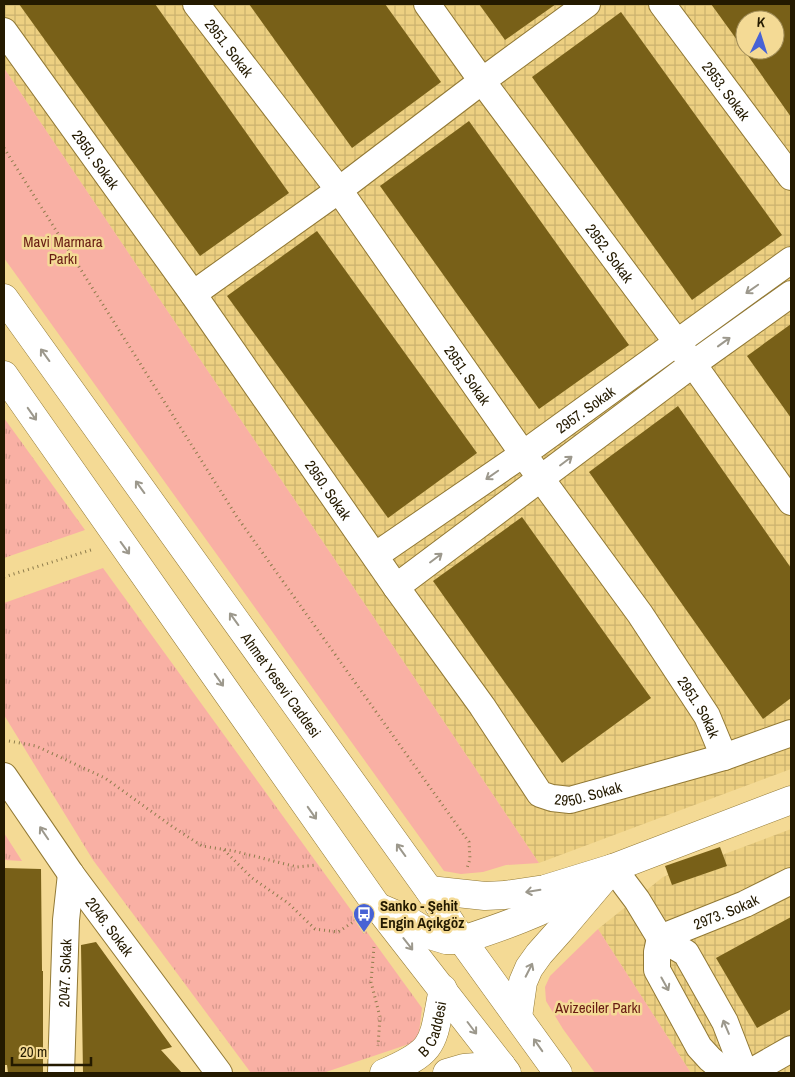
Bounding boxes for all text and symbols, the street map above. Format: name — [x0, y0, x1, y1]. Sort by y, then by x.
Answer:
north arrow — [735, 10, 785, 60]
text: K — [756, 13, 766, 31]
street label: 2951. Sokak — [200, 14, 259, 82]
street label: 2953. Sokak — [698, 57, 756, 125]
street label: 2950. Sokak — [68, 125, 125, 194]
street label: 2952. Sokak — [581, 219, 640, 287]
park label: Mavi Marmara Parkı — [23, 231, 103, 269]
one-way arrow — [745, 284, 759, 294]
one-way arrow — [717, 337, 731, 347]
street label: 2951. Sokak — [440, 341, 497, 410]
one-way arrow — [40, 348, 50, 362]
street label: 2957. Sokak — [551, 380, 620, 438]
one-way arrow — [27, 407, 37, 421]
one-way arrow — [559, 455, 572, 466]
street label: 2950. Sokak — [300, 456, 357, 525]
one-way arrow — [485, 470, 499, 480]
one-way arrow — [134, 481, 145, 494]
one-way arrow — [120, 540, 130, 554]
one-way arrow — [429, 553, 443, 563]
one-way arrow — [229, 613, 240, 626]
street label: Ahmet Yesevi Caddesi — [236, 627, 326, 741]
street label: 2951. Sokak — [673, 672, 726, 742]
one-way arrow — [214, 673, 224, 687]
street label: 2950. Sokak — [553, 775, 625, 811]
one-way arrow — [307, 806, 317, 820]
one-way arrow — [39, 827, 49, 841]
one-way arrow — [396, 844, 406, 858]
one-way arrow — [525, 886, 541, 896]
street label: 2973. Sokak — [690, 888, 763, 934]
street label: 2046. Sokak — [81, 893, 139, 961]
place label: Sanko - Şehit Engin Açıkgöz — [380, 895, 464, 933]
bus stop icon: Sanko - Şehit Engin Açıkgöz — [352, 902, 376, 933]
one-way arrow — [402, 937, 413, 950]
street label: 2047. Sokak — [53, 938, 76, 1008]
one-way arrow — [525, 963, 534, 978]
one-way arrow — [660, 977, 670, 992]
park label: Avizeciler Parkı — [554, 997, 641, 1018]
street label: B Caddesi — [413, 999, 451, 1061]
one-way arrow — [721, 1020, 731, 1035]
one-way arrow — [467, 1021, 478, 1034]
scale bar — [12, 1034, 91, 1066]
one-way arrow — [533, 1038, 543, 1052]
text: 20 m — [20, 1041, 47, 1062]

